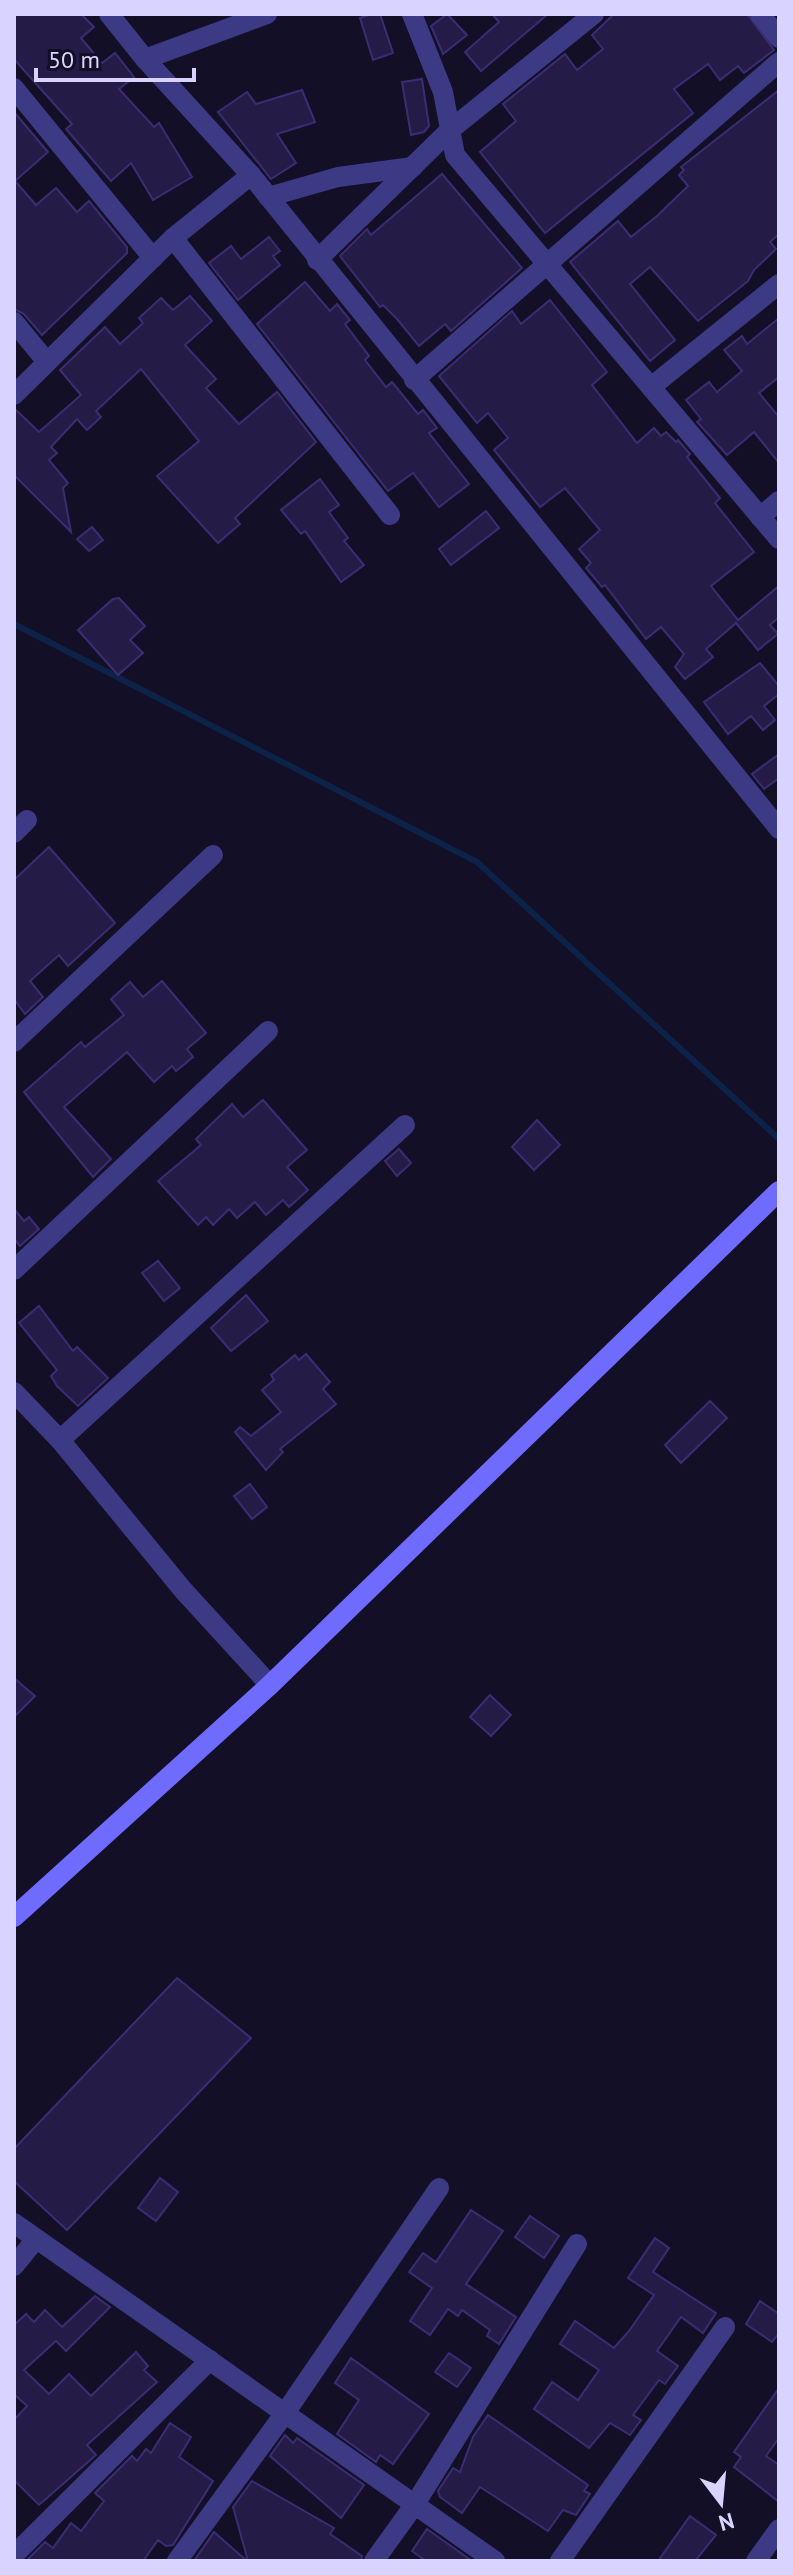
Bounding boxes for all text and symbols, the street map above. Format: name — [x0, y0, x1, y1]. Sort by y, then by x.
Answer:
scale bar — [36, 32, 194, 82]
text: 50 m — [48, 44, 100, 75]
north arrow — [681, 2463, 761, 2543]
text: N — [716, 2507, 737, 2538]

